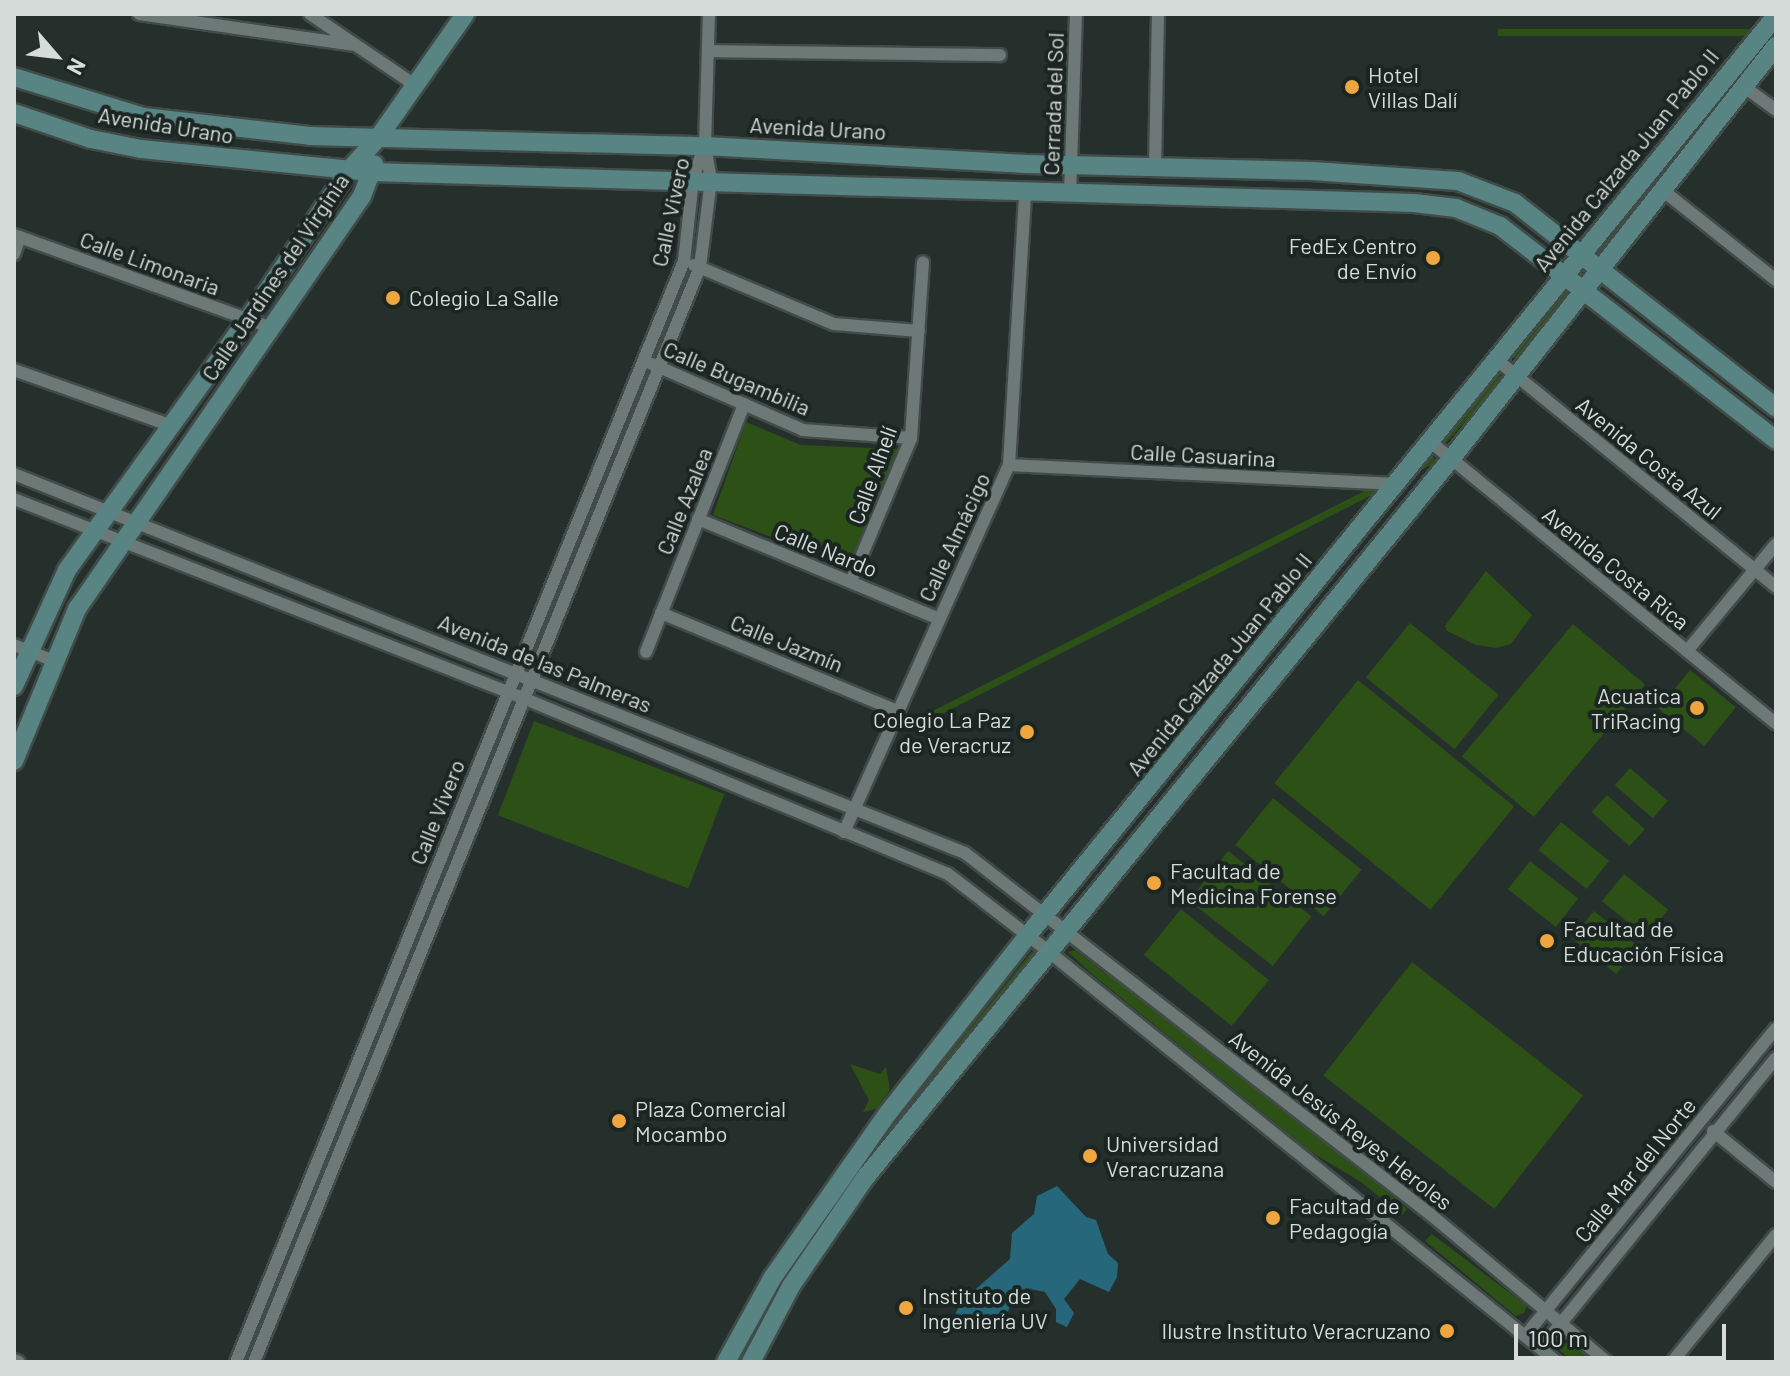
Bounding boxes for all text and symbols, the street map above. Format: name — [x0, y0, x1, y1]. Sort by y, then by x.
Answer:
north arrow — [16, 16, 96, 96]
street label: Cerrada del Sol — [1037, 32, 1069, 176]
street label: Avenida Calzada Juan Pablo II — [1528, 43, 1724, 277]
text: N — [62, 55, 92, 80]
place label: Hotel Villas Dalí — [1368, 61, 1457, 112]
marker: Hotel Villas Dalí — [1343, 78, 1361, 96]
street label: Avenida Urano — [96, 101, 236, 149]
street label: Avenida Urano — [749, 111, 887, 145]
street label: Calle Vivero — [646, 155, 694, 269]
street label: Calle Jardines del Virginia — [196, 168, 354, 386]
street label: Calle Limonaria — [77, 225, 223, 301]
place label: FedEx Centro de Envío — [1289, 232, 1417, 284]
marker: FedEx Centro de Envío — [1424, 249, 1442, 267]
place label: Colegio La Salle — [409, 285, 559, 311]
marker: Colegio La Salle — [384, 289, 402, 307]
street label: Calle Bugambilia — [660, 335, 814, 421]
street label: Avenida Costa Azul — [1571, 391, 1727, 525]
street label: Calle Alhelí — [842, 422, 902, 528]
street label: Calle Casuarina — [1130, 438, 1276, 472]
street label: Calle Azalea — [651, 444, 717, 558]
street label: Calle Almácigo — [913, 468, 995, 606]
street label: Avenida Costa Rica — [1537, 501, 1695, 635]
street label: Calle Nardo — [771, 517, 881, 583]
street label: Avenida Calzada Juan Pablo II — [1121, 547, 1317, 781]
street label: Avenida de las Palmeras — [434, 608, 656, 718]
street label: Calle Jazmín — [727, 608, 847, 678]
place label: Acuatica TriRacing — [1591, 682, 1681, 734]
marker: Acuatica TriRacing — [1688, 699, 1706, 717]
place label: Colegio La Paz de Veracruz — [873, 706, 1011, 758]
marker: Colegio La Paz de Veracruz — [1018, 723, 1036, 741]
street label: Calle Vivero — [404, 756, 470, 868]
place label: Facultad de Medicina Forense — [1170, 857, 1337, 908]
marker: Facultad de Medicina Forense — [1145, 874, 1163, 892]
place label: Facultad de Educación Física — [1563, 915, 1724, 966]
marker: Facultad de Educación Física — [1538, 932, 1556, 950]
street label: Avenida Jesús Reyes Heroles — [1224, 1025, 1458, 1215]
street label: Calle Mar del Norte — [1569, 1093, 1701, 1247]
place label: Plaza Comercial Mocambo — [635, 1095, 786, 1146]
marker: Plaza Comercial Mocambo — [610, 1112, 628, 1130]
place label: Universidad Veracruzana — [1106, 1130, 1224, 1182]
marker: Universidad Veracruzana — [1081, 1147, 1099, 1165]
place label: Facultad de Pedagogía — [1289, 1192, 1400, 1244]
marker: Facultad de Pedagogía — [1264, 1209, 1282, 1227]
place label: Instituto de Ingeniería UV — [922, 1282, 1048, 1334]
marker: Instituto de Ingeniería UV — [897, 1299, 915, 1317]
scale bar — [1518, 1308, 1730, 1358]
place label: Ilustre Instituto Veracruzano — [1161, 1318, 1431, 1344]
marker: Ilustre Instituto Veracruzano — [1438, 1322, 1456, 1340]
text: 100 m — [1528, 1323, 1588, 1352]

